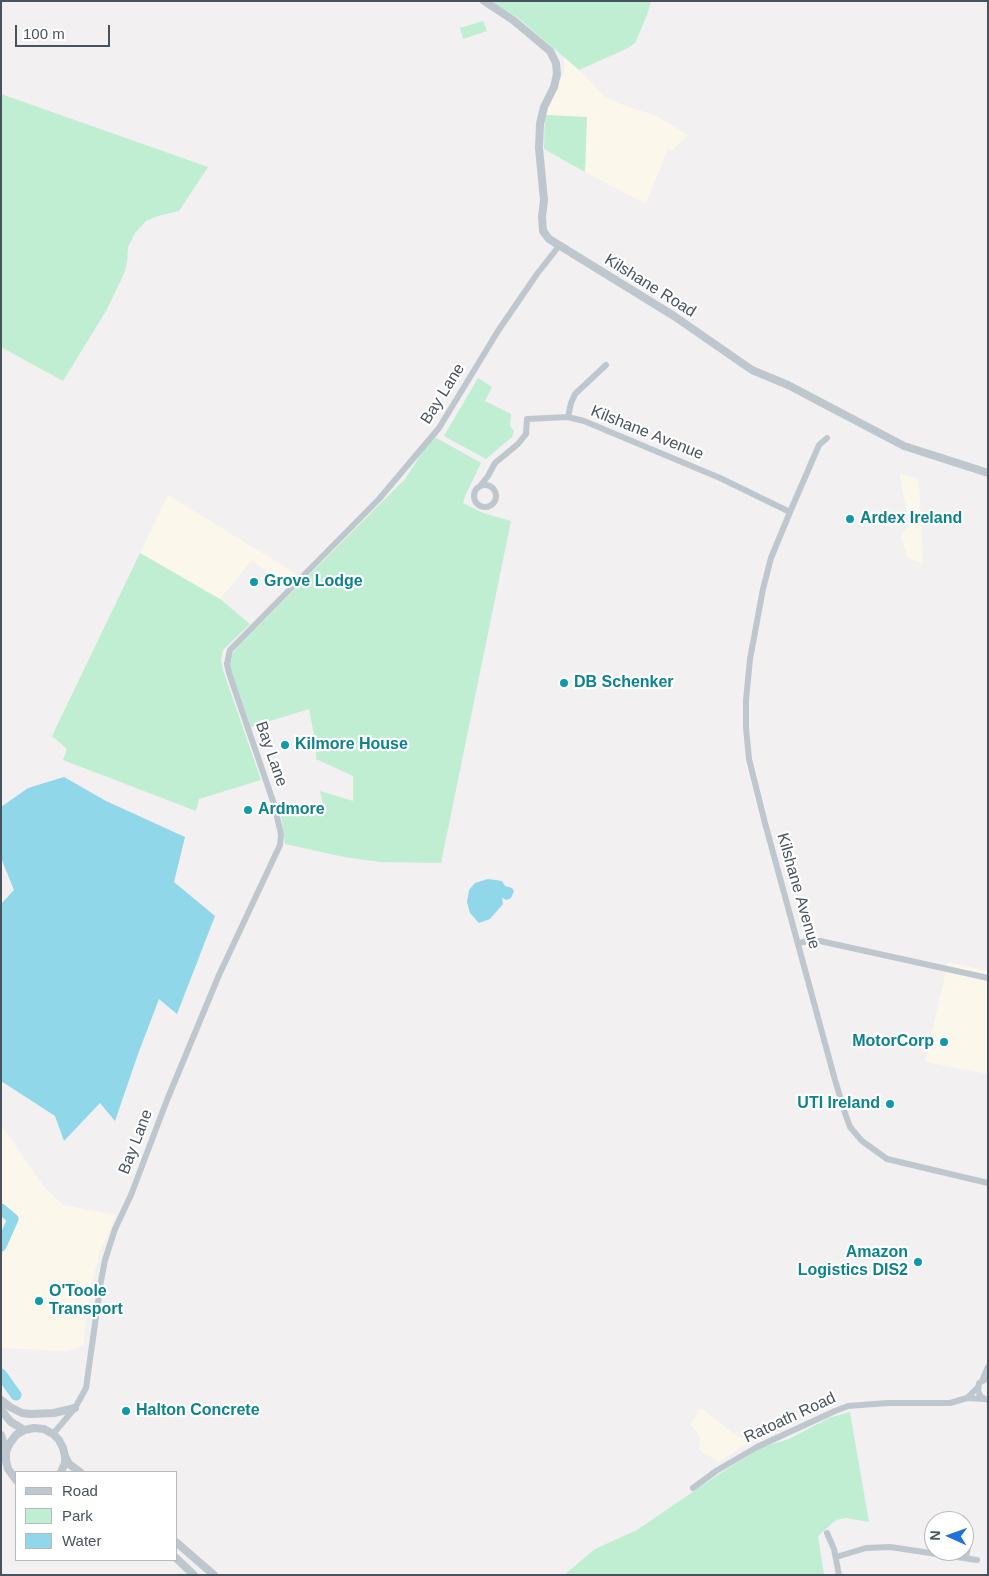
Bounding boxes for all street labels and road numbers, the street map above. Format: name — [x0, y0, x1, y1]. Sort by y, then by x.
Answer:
street label: Kilshane Road — [601, 250, 699, 322]
street label: Bay Lane — [417, 360, 469, 428]
street label: Kilshane Avenue — [588, 402, 706, 464]
street label: Bay Lane — [251, 719, 291, 789]
street label: Kilshane Avenue — [772, 831, 824, 951]
street label: Bay Lane — [115, 1107, 157, 1177]
street label: Ratoath Road — [741, 1388, 839, 1448]

